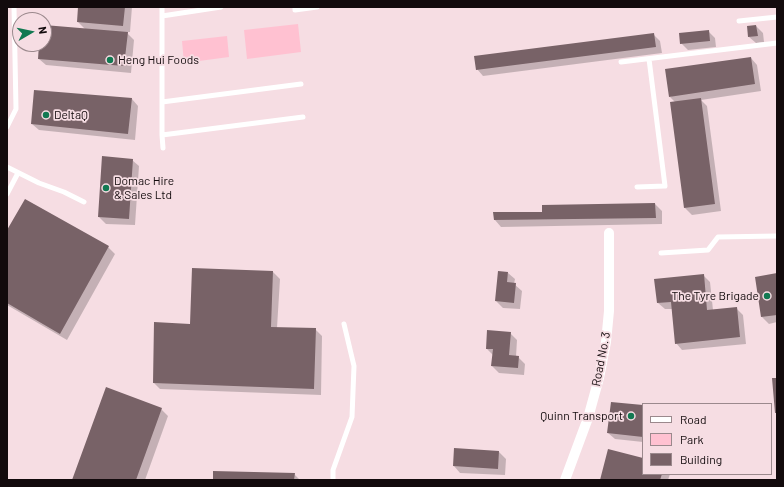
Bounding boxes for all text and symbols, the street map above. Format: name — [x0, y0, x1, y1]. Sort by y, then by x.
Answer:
north arrow — [12, 12, 52, 52]
text: N — [36, 26, 50, 35]
place label: Heng Hui Foods — [118, 53, 199, 67]
marker: Heng Hui Foods — [105, 55, 115, 65]
place label: DeltaQ — [54, 108, 88, 122]
marker: DeltaQ — [41, 110, 51, 120]
place label: Domac Hire & Sales Ltd — [114, 174, 174, 202]
marker: Domac Hire & Sales Ltd — [101, 183, 111, 193]
place label: The Tyre Brigade — [671, 289, 759, 303]
marker: The Tyre Brigade — [762, 291, 772, 301]
street label: Road No. 3 — [589, 330, 613, 388]
legend — [642, 403, 772, 475]
place label: Quinn Transport — [540, 409, 623, 423]
marker: Quinn Transport — [626, 411, 636, 421]
text: Road — [680, 412, 707, 426]
text: Park — [680, 432, 704, 446]
text: Building — [680, 452, 722, 466]

